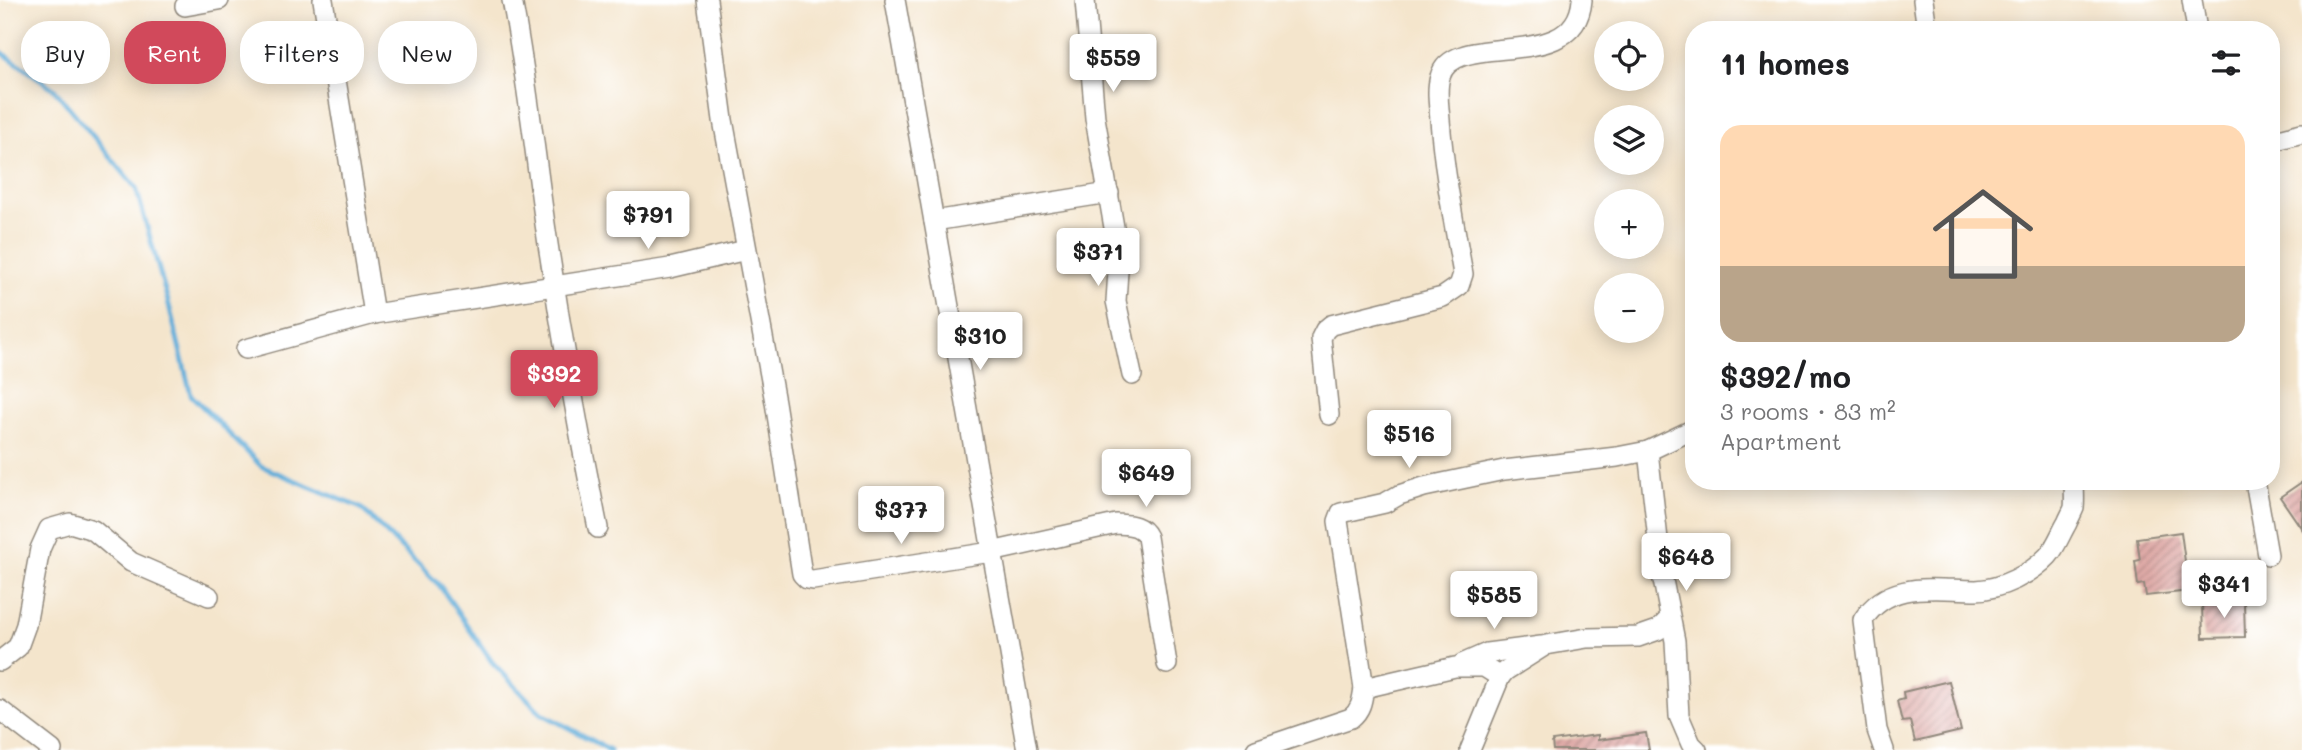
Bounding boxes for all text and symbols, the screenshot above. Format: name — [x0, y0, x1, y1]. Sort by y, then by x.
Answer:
chip: Buy — [21, 21, 110, 84]
chip: Rent — [124, 21, 226, 84]
chip: Filters — [240, 21, 364, 84]
chip: New — [378, 21, 477, 84]
map controls — [1594, 21, 1664, 343]
button: locate — [1594, 21, 1664, 91]
pin: $559 — [1072, 34, 1154, 94]
text: $559 — [1086, 42, 1140, 72]
text: 11 homes — [1720, 43, 1850, 83]
icon: filters — [2207, 44, 2245, 82]
button: layers — [1594, 105, 1664, 175]
icon: home — [1920, 171, 2046, 297]
button: + — [1594, 189, 1664, 259]
pin: $791 — [607, 191, 689, 251]
text: $791 — [622, 199, 674, 229]
pin: $371 — [1057, 229, 1139, 288]
text: $371 — [1072, 236, 1124, 266]
button: − — [1594, 273, 1664, 343]
pin: $310 — [939, 312, 1021, 372]
text: $310 — [954, 320, 1007, 350]
pin: $392 — [513, 350, 595, 410]
text: $392/mo — [1720, 356, 1851, 396]
text: $392 — [527, 358, 581, 388]
text: 3 rooms · 83 m² — [1720, 396, 1896, 426]
pin: $516 — [1368, 410, 1450, 470]
text: $516 — [1383, 418, 1435, 448]
text: Apartment — [1720, 426, 1842, 456]
pin: $649 — [1105, 449, 1187, 509]
text: $649 — [1118, 457, 1174, 487]
pin: $377 — [860, 486, 942, 546]
text: $377 — [874, 494, 928, 524]
pin: $648 — [1645, 534, 1727, 593]
text: $648 — [1658, 541, 1714, 571]
pin: $341 — [2183, 560, 2265, 620]
text: $341 — [2198, 568, 2250, 598]
pin: $585 — [1453, 572, 1535, 631]
text: $585 — [1466, 579, 1522, 609]

